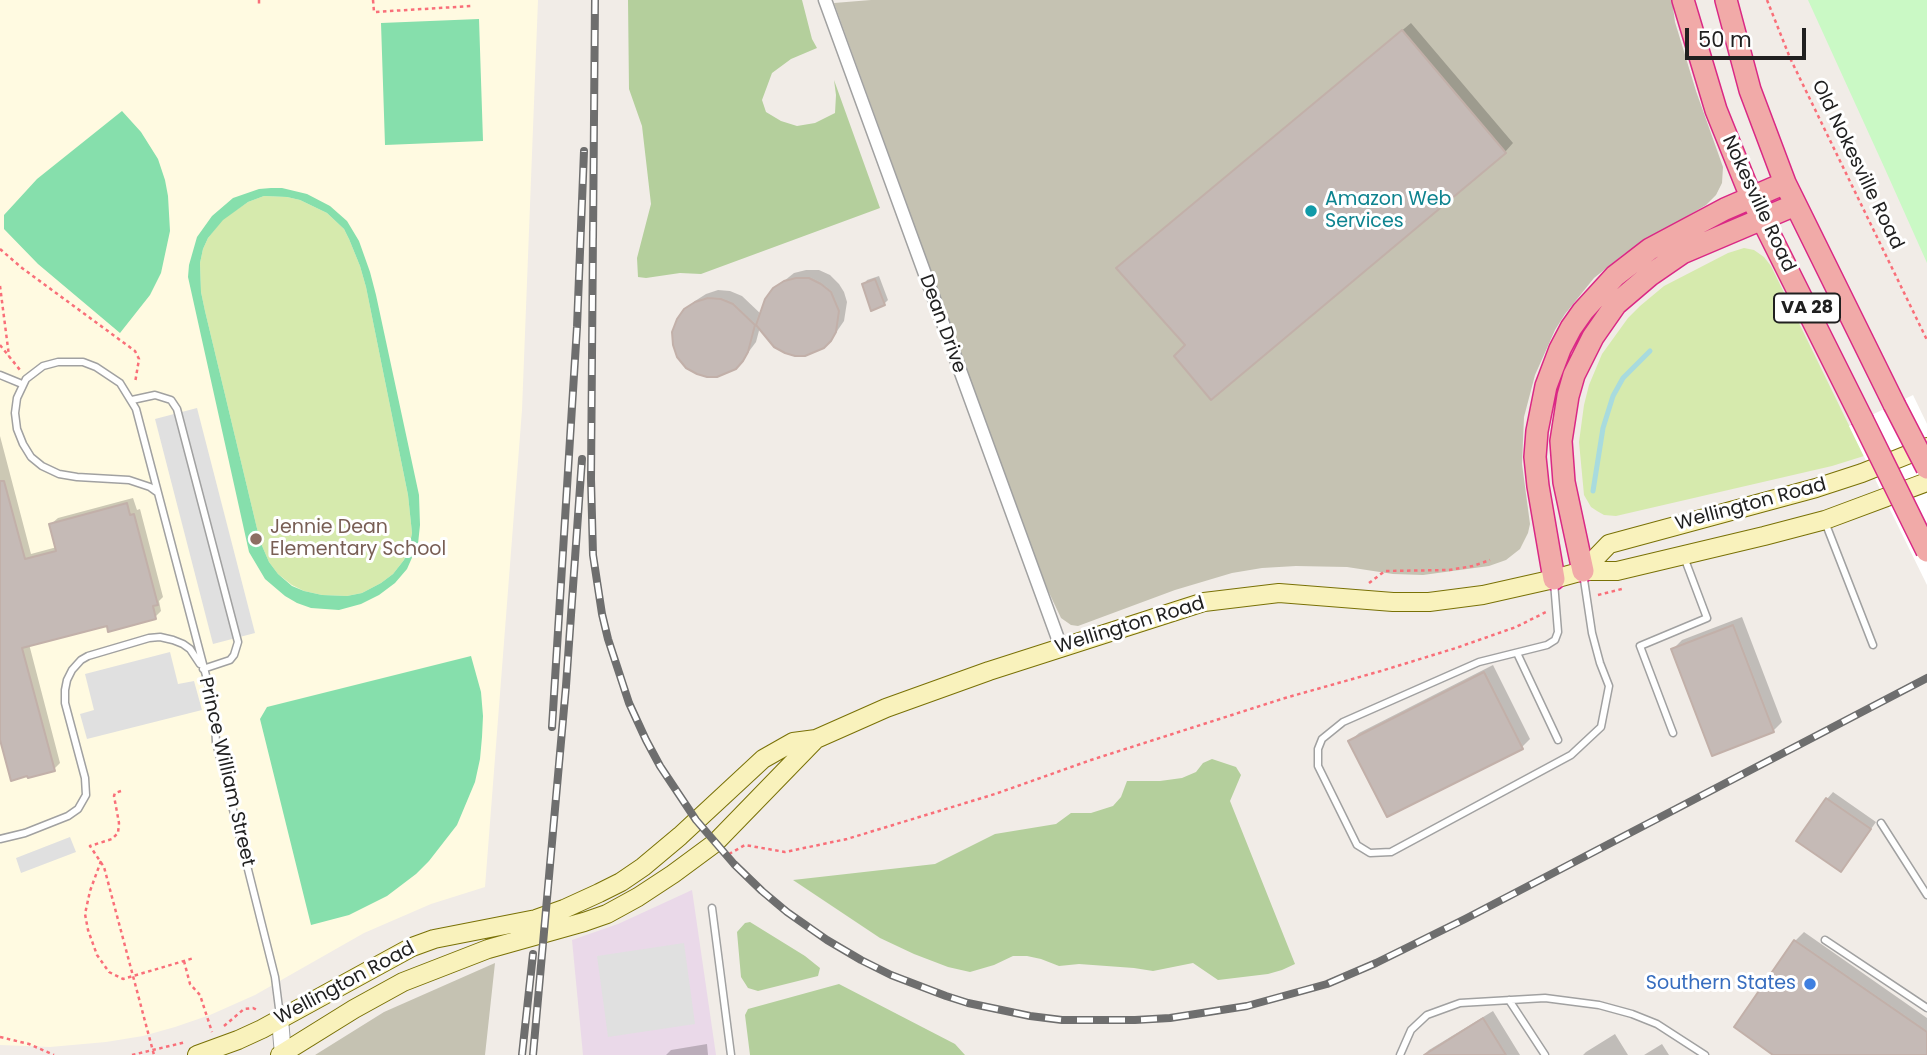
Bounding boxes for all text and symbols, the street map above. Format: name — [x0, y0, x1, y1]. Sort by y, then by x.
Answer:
scale bar — [1689, 14, 1810, 58]
text: 50 m — [1698, 25, 1752, 54]
street label: Old Nokesville Road — [1806, 77, 1908, 253]
street label: Nokesville Road — [1716, 132, 1800, 276]
place label: Amazon Web Services — [1325, 189, 1451, 233]
marker: Amazon Web Services — [1303, 203, 1319, 219]
street label: Dean Drive — [914, 272, 970, 376]
road number: VA 28 — [1774, 294, 1840, 322]
street label: Wellington Road — [1673, 474, 1829, 536]
place label: Jennie Dean Elementary School — [270, 517, 446, 561]
marker: Jennie Dean Elementary School — [248, 531, 264, 547]
street label: Wellington Road — [1053, 592, 1207, 660]
street label: Prince William Street — [193, 675, 259, 869]
street label: Wellington Road — [271, 938, 419, 1030]
place label: Southern States — [1646, 973, 1796, 995]
marker: Southern States — [1802, 976, 1818, 992]

